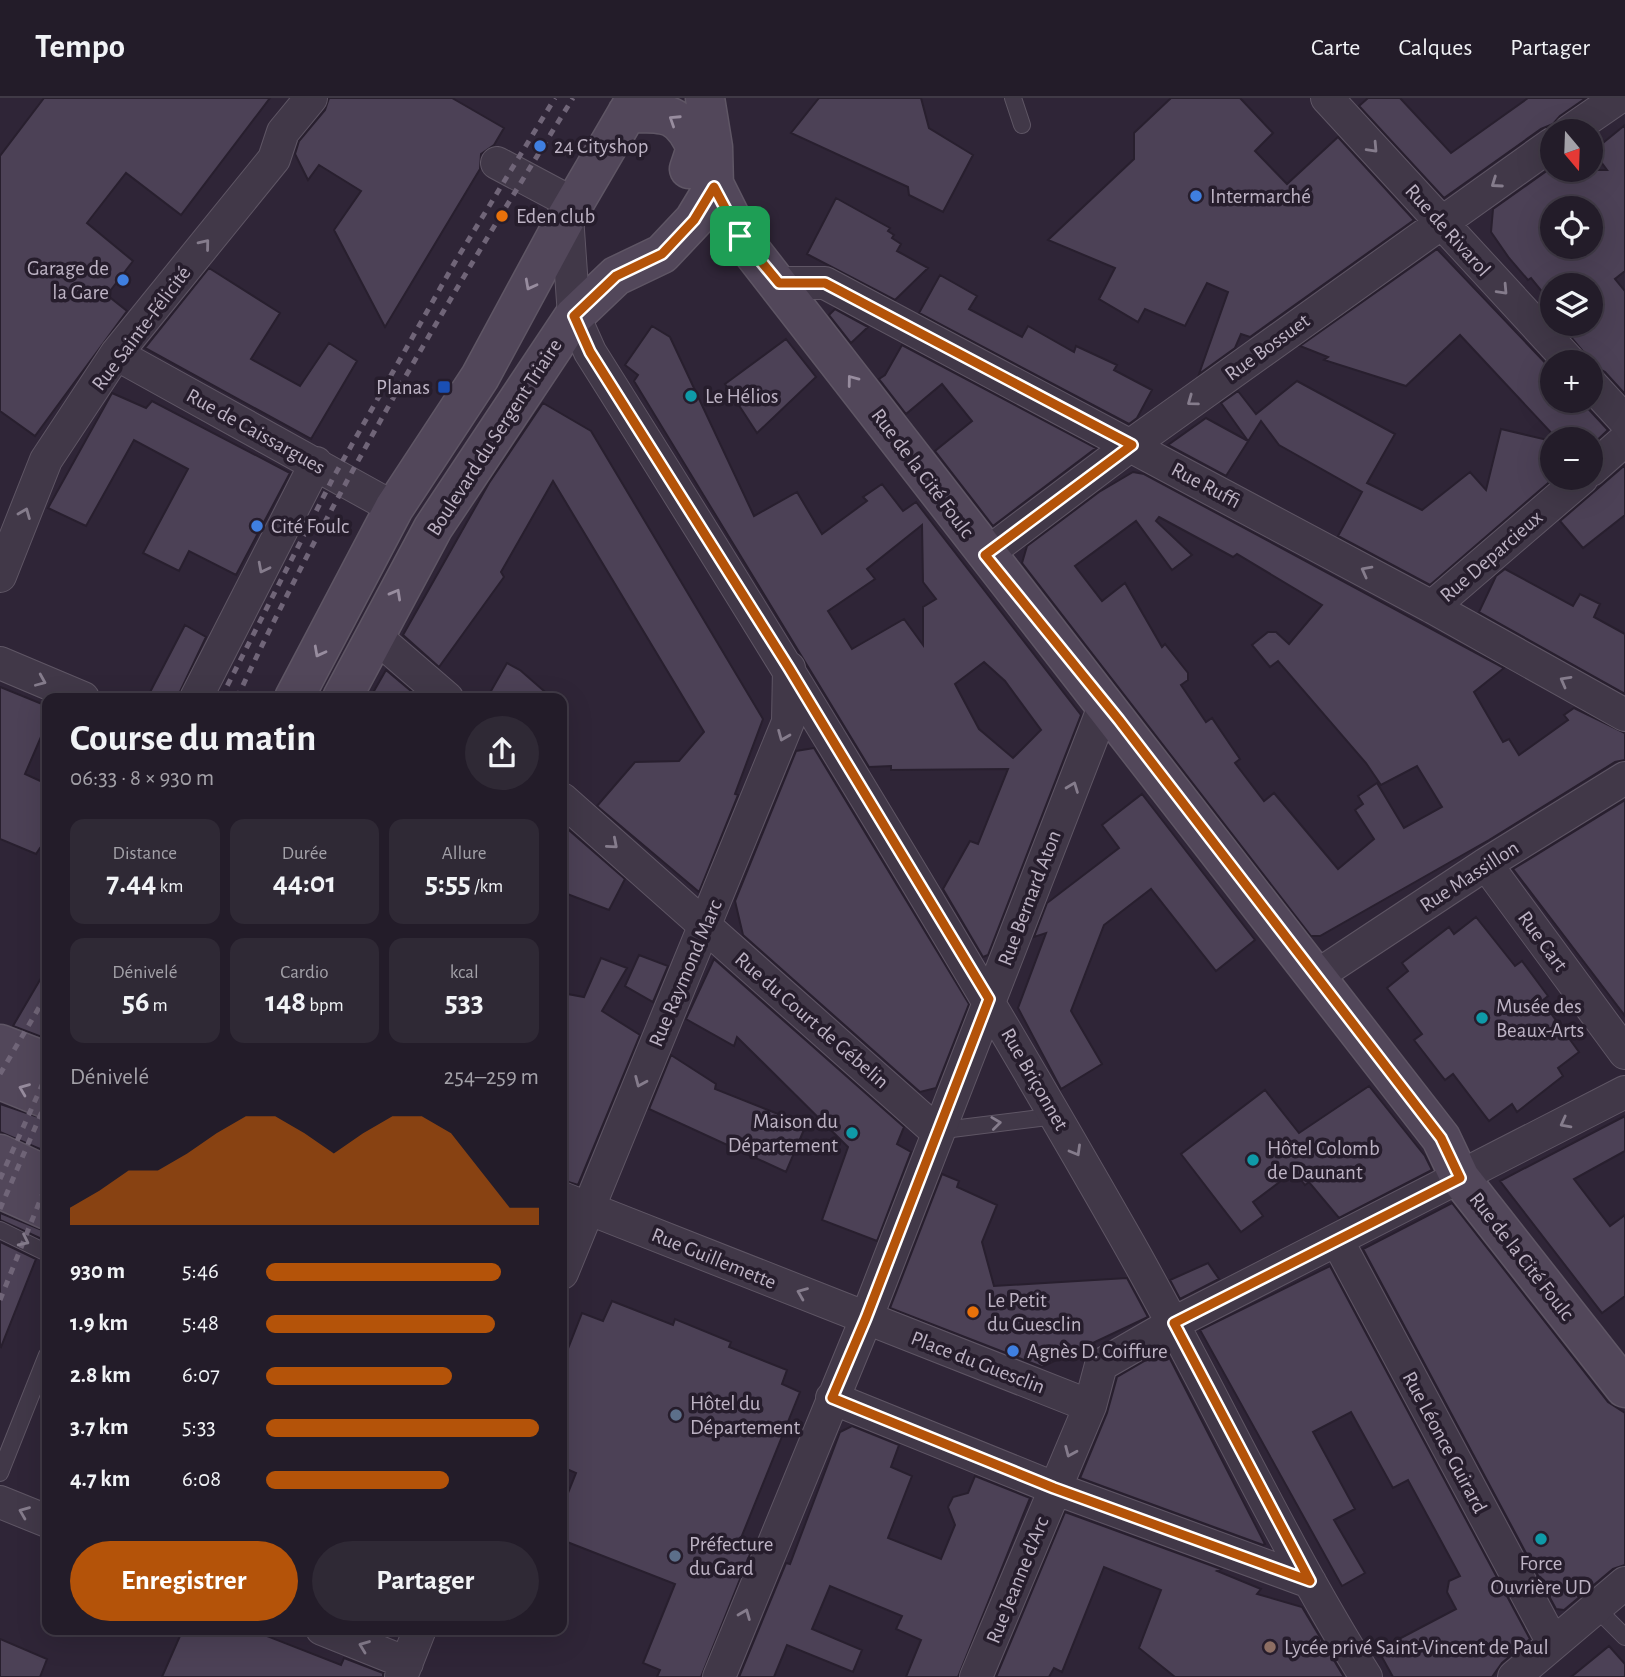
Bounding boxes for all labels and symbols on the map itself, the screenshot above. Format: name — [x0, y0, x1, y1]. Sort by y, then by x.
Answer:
one-way arrow — [669, 115, 682, 128]
north arrow — [1540, 119, 1603, 182]
place label: 24 Cityshop — [554, 136, 648, 157]
marker: 24 Cityshop — [532, 138, 548, 154]
one-way arrow — [1365, 140, 1378, 153]
one-way arrow — [1491, 175, 1504, 187]
street label: Rue de Rivarol — [1401, 180, 1494, 281]
place label: Intermarché — [1210, 186, 1311, 207]
marker: Intermarché — [1188, 188, 1204, 204]
place label: Eden club — [516, 206, 595, 227]
pin — [710, 206, 770, 266]
marker: Eden club — [494, 208, 510, 224]
one-way arrow — [197, 240, 210, 252]
place label: Garage de la Gare — [27, 258, 109, 303]
street label: Rue Sainte-Félicité — [88, 262, 195, 394]
marker: Garage de la Gare — [115, 272, 131, 288]
one-way arrow — [525, 278, 538, 290]
one-way arrow — [1495, 282, 1508, 295]
street label: Rue Bossuet — [1221, 310, 1314, 385]
street label: Boulevard du Sergent Triaire — [423, 335, 566, 539]
one-way arrow — [848, 375, 861, 388]
place label: Planas — [376, 377, 430, 398]
marker: Planas — [436, 379, 452, 395]
street label: Rue de Caissargues — [183, 385, 329, 478]
place label: Le Hélios — [705, 386, 779, 407]
marker: Le Hélios — [683, 388, 699, 404]
one-way arrow — [1187, 393, 1200, 406]
street label: Rue de la Cité Foulc — [867, 405, 978, 542]
street label: Rue Ruffi — [1168, 459, 1244, 512]
street label: Rue Deparcieux — [1436, 506, 1547, 606]
one-way arrow — [17, 508, 31, 520]
place label: Cité Foulc — [271, 516, 349, 537]
marker: Cité Foulc — [249, 518, 265, 534]
one-way arrow — [257, 561, 271, 573]
one-way arrow — [1361, 566, 1373, 580]
one-way arrow — [388, 589, 401, 602]
one-way arrow — [313, 645, 327, 657]
one-way arrow — [35, 672, 47, 686]
one-way arrow — [1560, 676, 1573, 689]
one-way arrow — [777, 729, 791, 741]
one-way arrow — [1064, 782, 1078, 794]
street label: Rue Bernard Aton — [994, 828, 1065, 969]
one-way arrow — [605, 836, 618, 848]
street label: Rue Massillon — [1416, 837, 1522, 916]
street label: Rue Raymond Marc — [645, 897, 726, 1050]
street label: Rue Cart — [1514, 907, 1572, 976]
street label: Rue du Court de Gébelin — [731, 948, 892, 1093]
place label: Musée des Beaux-Arts — [1496, 996, 1584, 1041]
marker: Musée des Beaux-Arts — [1474, 1010, 1490, 1026]
street label: Rue Briçonnet — [997, 1025, 1072, 1134]
one-way arrow — [634, 1074, 648, 1087]
one-way arrow — [18, 1084, 30, 1098]
place label: Maison du Département — [728, 1111, 838, 1156]
one-way arrow — [1559, 1115, 1572, 1129]
one-way arrow — [990, 1116, 1002, 1131]
marker: Maison du Département — [844, 1125, 860, 1141]
place label: Hôtel Colomb de Daunant — [1267, 1138, 1380, 1183]
one-way arrow — [1068, 1143, 1081, 1156]
marker: Hôtel Colomb de Daunant — [1245, 1152, 1261, 1168]
street label: Rue de la Cité Foulc — [1465, 1189, 1578, 1324]
street label: Rue Guillemette — [649, 1224, 779, 1293]
one-way arrow — [17, 1233, 29, 1247]
one-way arrow — [797, 1287, 810, 1301]
place label: Le Petit du Guesclin — [987, 1290, 1082, 1335]
marker: Le Petit du Guesclin — [965, 1304, 981, 1320]
street label: Place du Guesclin — [908, 1327, 1048, 1398]
place label: Agnès D. Coiffure — [1027, 1341, 1168, 1362]
marker: Agnès D. Coiffure — [1005, 1343, 1021, 1359]
street label: Rue Léonce Guirard — [1398, 1368, 1491, 1517]
place label: Hôtel du Département — [690, 1393, 801, 1438]
marker: Hôtel du Département — [668, 1407, 684, 1423]
one-way arrow — [1064, 1444, 1078, 1457]
one-way arrow — [18, 1506, 30, 1520]
street label: Rue Jeanne d'Arc — [982, 1514, 1052, 1647]
marker: Force Ouvrière UD — [1533, 1531, 1549, 1547]
place label: Préfecture du Gard — [689, 1534, 773, 1579]
marker: Préfecture du Gard — [667, 1548, 683, 1564]
place label: Force Ouvrière UD — [1491, 1553, 1591, 1598]
one-way arrow — [736, 1608, 750, 1620]
place label: Lycée privé Saint-Vincent de Paul — [1284, 1637, 1549, 1658]
marker: Lycée privé Saint-Vincent de Paul — [1262, 1639, 1278, 1655]
one-way arrow — [359, 1640, 371, 1654]

